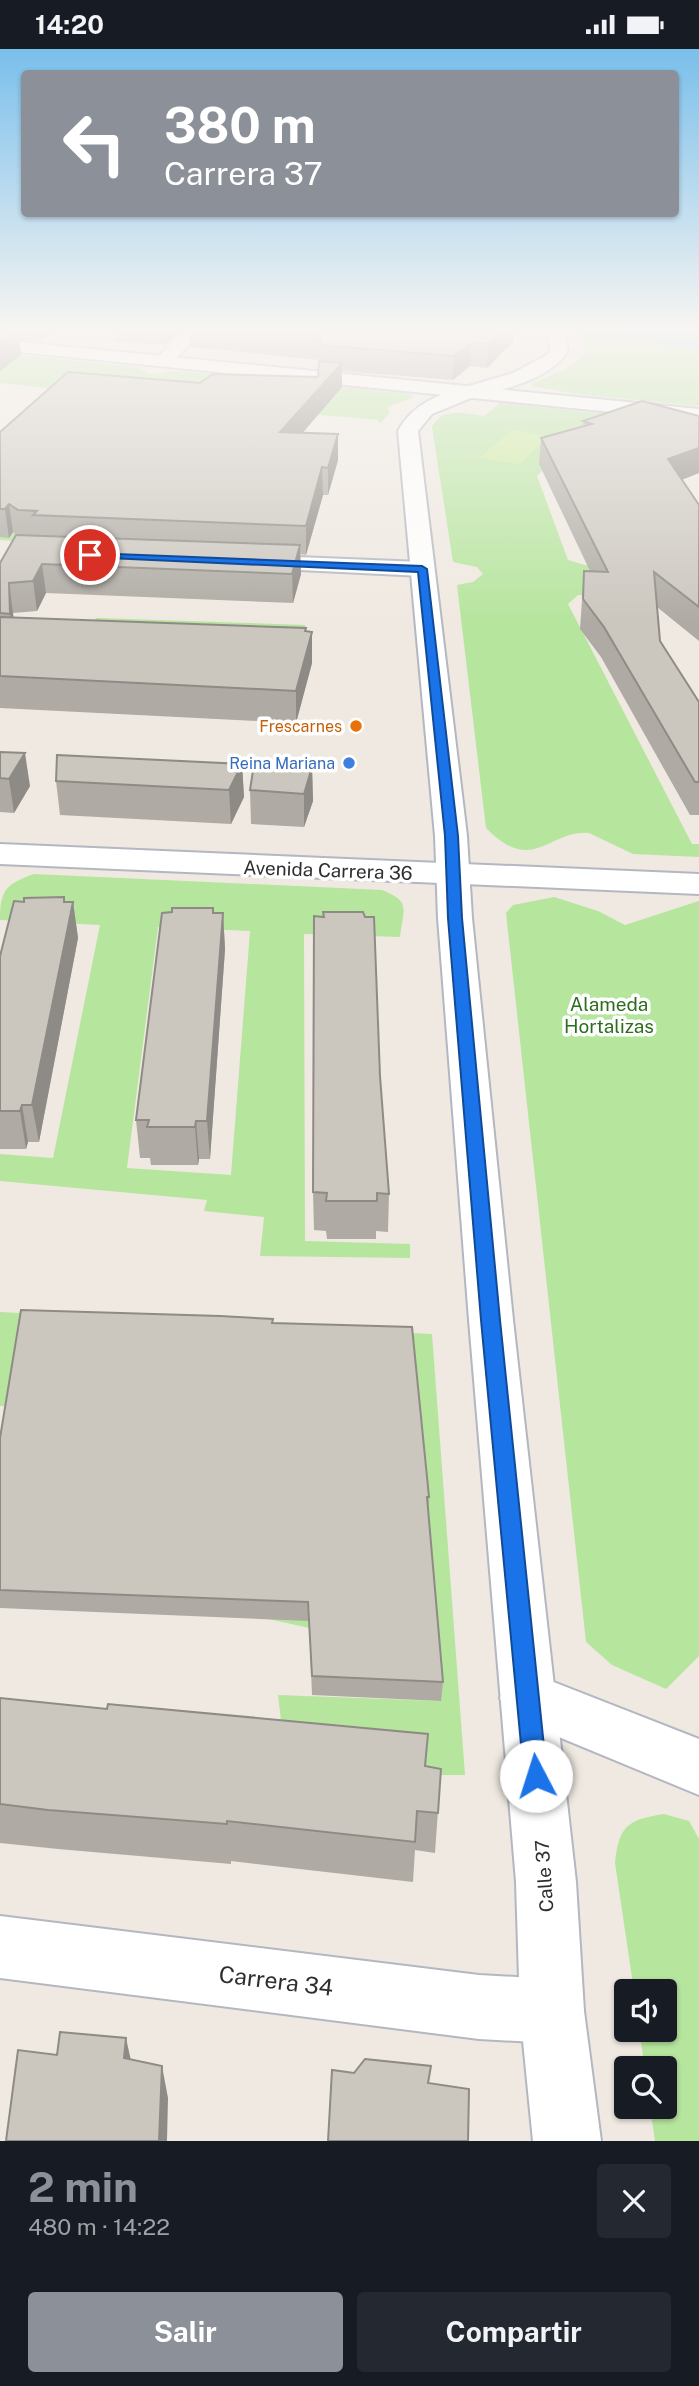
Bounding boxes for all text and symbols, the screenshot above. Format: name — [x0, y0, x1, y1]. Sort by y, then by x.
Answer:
text: 14:20 — [35, 9, 104, 40]
text: 380 m — [164, 96, 316, 154]
icon: left — [49, 98, 140, 189]
text: Carrera 37 — [164, 155, 323, 192]
pin — [60, 525, 120, 585]
icon: arrive — [71, 536, 109, 574]
place label: Frescarnes — [259, 717, 342, 736]
marker: Frescarnes — [348, 718, 364, 734]
place label: Reina Mariana — [229, 754, 335, 773]
marker: Reina Mariana — [341, 755, 357, 771]
street label: Avenida Carrera 36 — [243, 856, 413, 884]
park label: Alameda Hortalizas — [564, 993, 654, 1037]
position arrow — [499, 1739, 573, 1813]
street label: Calle 37 — [530, 1839, 558, 1913]
street label: Carrera 34 — [217, 1960, 335, 2001]
map controls — [614, 1979, 677, 2119]
button: sound — [614, 1979, 677, 2042]
button: search — [614, 2056, 677, 2119]
text: 2 min — [28, 2162, 138, 2211]
button: close — [597, 2164, 671, 2238]
text: 480 m · 14:22 — [28, 2213, 170, 2240]
button: Salir — [28, 2292, 343, 2372]
button: Compartir — [357, 2292, 671, 2372]

